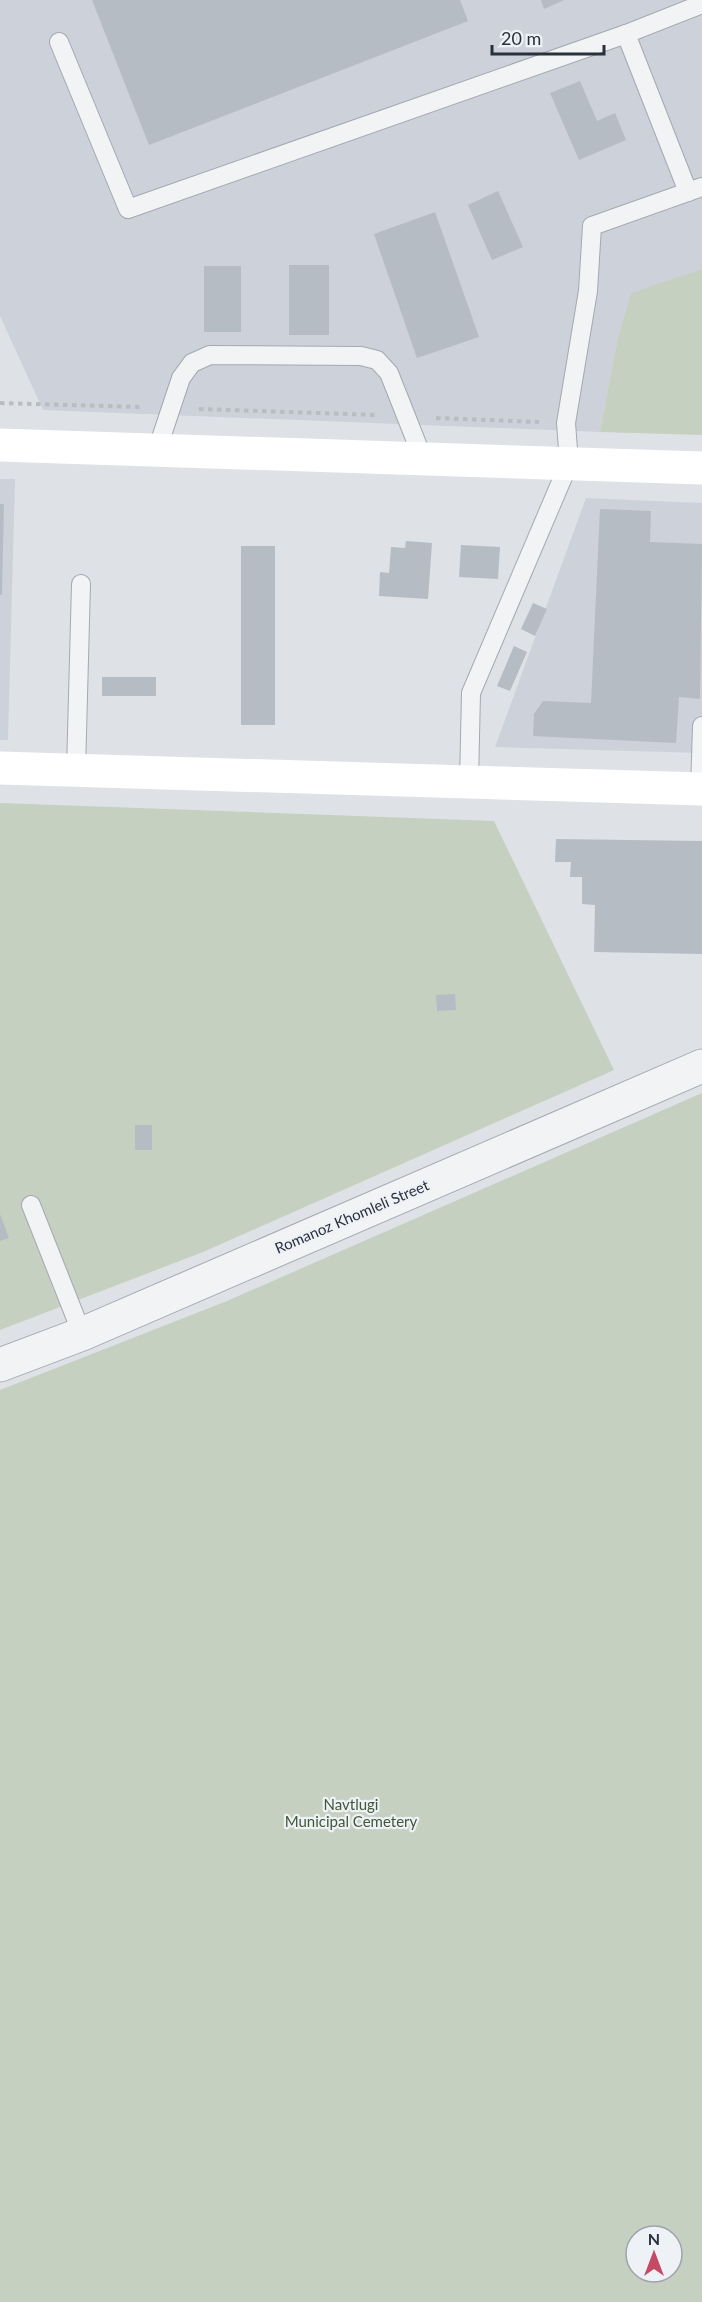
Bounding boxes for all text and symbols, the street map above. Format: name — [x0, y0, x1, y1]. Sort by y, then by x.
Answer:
scale bar — [492, 18, 604, 56]
text: 20 m — [501, 27, 541, 49]
street label: Romanoz Khomleli Street — [272, 1175, 432, 1257]
park label: Navtlugi Municipal Cemetery — [285, 1795, 418, 1830]
north arrow — [624, 2224, 684, 2284]
text: N — [648, 2229, 660, 2248]

